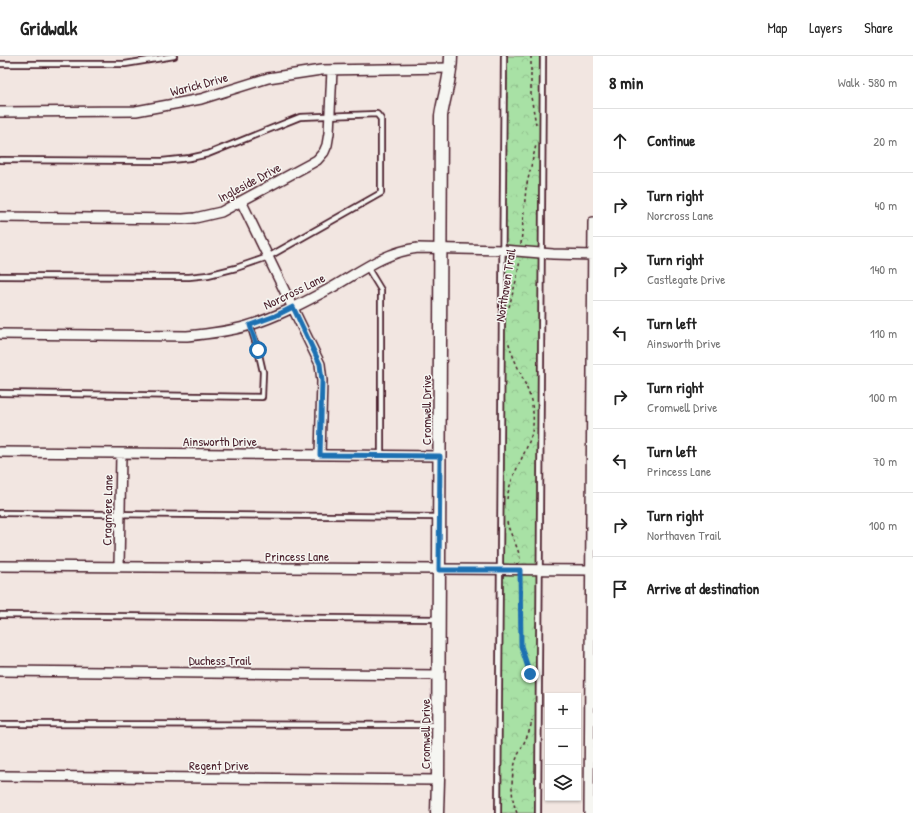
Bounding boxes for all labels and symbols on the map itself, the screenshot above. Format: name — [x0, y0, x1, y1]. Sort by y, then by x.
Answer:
street label: Warick Drive — [168, 68, 230, 100]
street label: Ingleside Drive — [214, 158, 284, 206]
street label: Northaven Trail — [490, 247, 520, 323]
street label: Norcross Lane — [260, 268, 328, 314]
route start — [249, 341, 267, 359]
street label: Cromwell Drive — [417, 375, 435, 445]
street label: Ainsworth Drive — [183, 432, 257, 450]
street label: Cragmere Lane — [97, 474, 117, 546]
street label: Princess Lane — [265, 547, 329, 565]
street label: Duchess Trail — [189, 651, 252, 669]
route end — [521, 665, 539, 683]
street label: Cromwell Drive — [416, 699, 434, 769]
street label: Regent Drive — [189, 756, 249, 774]

